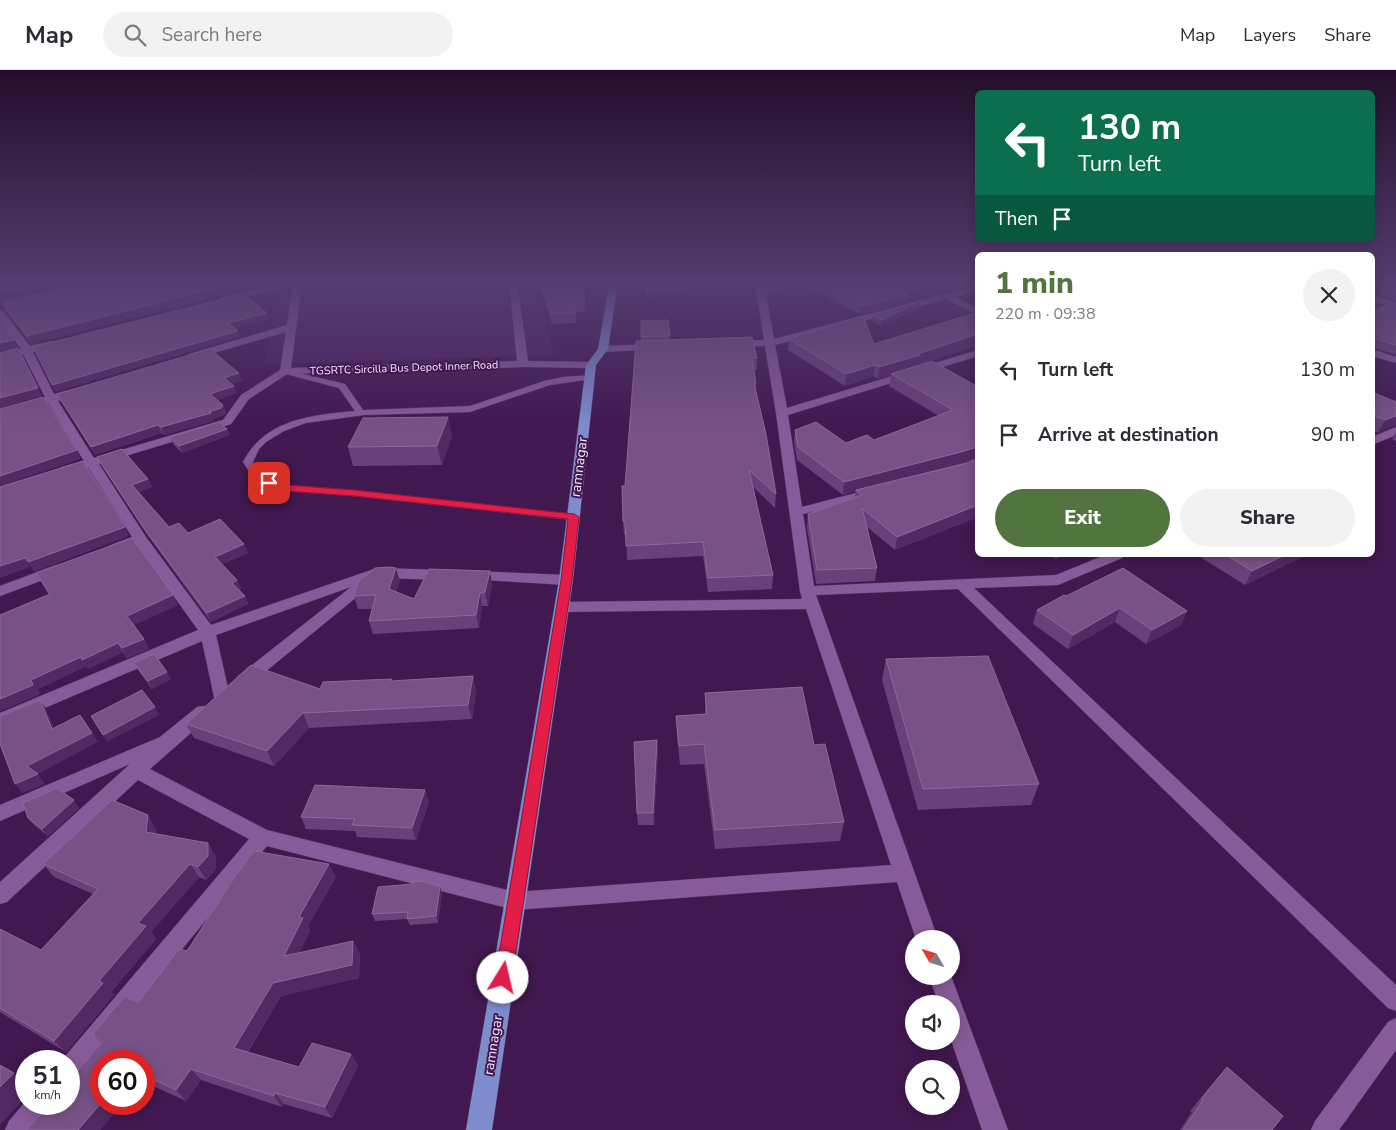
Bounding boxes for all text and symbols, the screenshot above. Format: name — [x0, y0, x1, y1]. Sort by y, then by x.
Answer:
search box — [103, 12, 453, 57]
text: Map — [25, 19, 73, 51]
icon: search — [121, 21, 149, 49]
text: Search here — [161, 22, 262, 48]
text: Map — [1180, 23, 1215, 47]
text: Layers — [1243, 23, 1296, 47]
text: Share — [1324, 23, 1371, 47]
text: 130 m — [1078, 104, 1181, 151]
icon: left — [995, 110, 1060, 175]
text: Turn left — [1078, 149, 1161, 179]
icon: arrive — [1048, 205, 1076, 233]
text: Then — [995, 206, 1038, 232]
text: 1 min — [995, 263, 1074, 304]
button: close — [1303, 269, 1355, 321]
text: 220 m · 09:38 — [995, 303, 1096, 325]
icon: left — [995, 356, 1023, 384]
street label: TGSRTC Sircilla Bus Depot Inner Road — [309, 357, 499, 379]
text: Turn left — [1038, 357, 1113, 383]
text: 130 m — [1300, 357, 1355, 383]
icon: arrive — [995, 421, 1023, 449]
text: Arrive at destination — [1038, 422, 1219, 448]
text: 90 m — [1311, 422, 1355, 448]
street label: ramnagar — [566, 436, 592, 498]
pin — [248, 462, 290, 504]
icon: arrive — [255, 469, 283, 497]
button: Exit — [995, 489, 1170, 547]
button: Share — [1180, 489, 1355, 547]
north arrow — [905, 930, 960, 985]
map controls — [905, 930, 960, 1115]
position arrow — [476, 951, 528, 1003]
button: sound — [905, 995, 960, 1050]
street label: ramnagar — [479, 1014, 507, 1076]
speed limit sign: 60 — [90, 1050, 155, 1115]
text: 51 — [32, 1059, 63, 1093]
button: search — [905, 1060, 960, 1115]
text: km/h — [34, 1087, 61, 1103]

